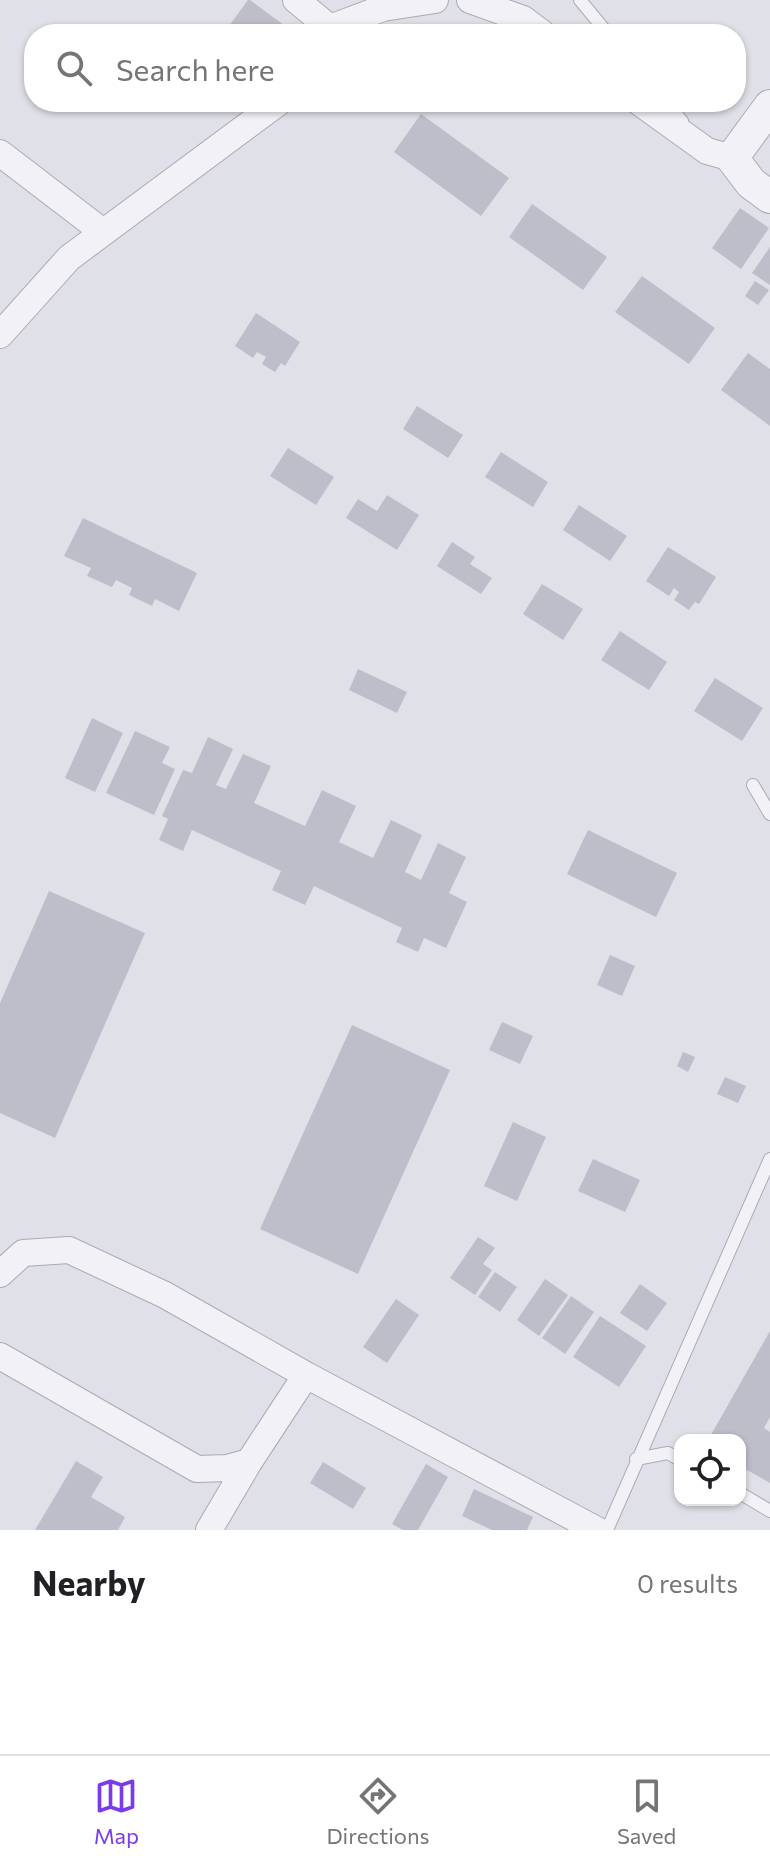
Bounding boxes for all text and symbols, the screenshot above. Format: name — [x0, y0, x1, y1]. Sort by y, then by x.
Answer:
search box — [24, 24, 746, 112]
icon: search — [52, 46, 96, 90]
text: Search here — [116, 50, 275, 87]
map controls — [674, 1434, 746, 1506]
button: locate — [674, 1434, 746, 1506]
text: Nearby — [32, 1561, 146, 1603]
text: 0 results — [637, 1567, 738, 1598]
tab: Map — [94, 1774, 139, 1849]
tab: Directions — [326, 1774, 430, 1849]
tab: Saved — [617, 1774, 676, 1849]

